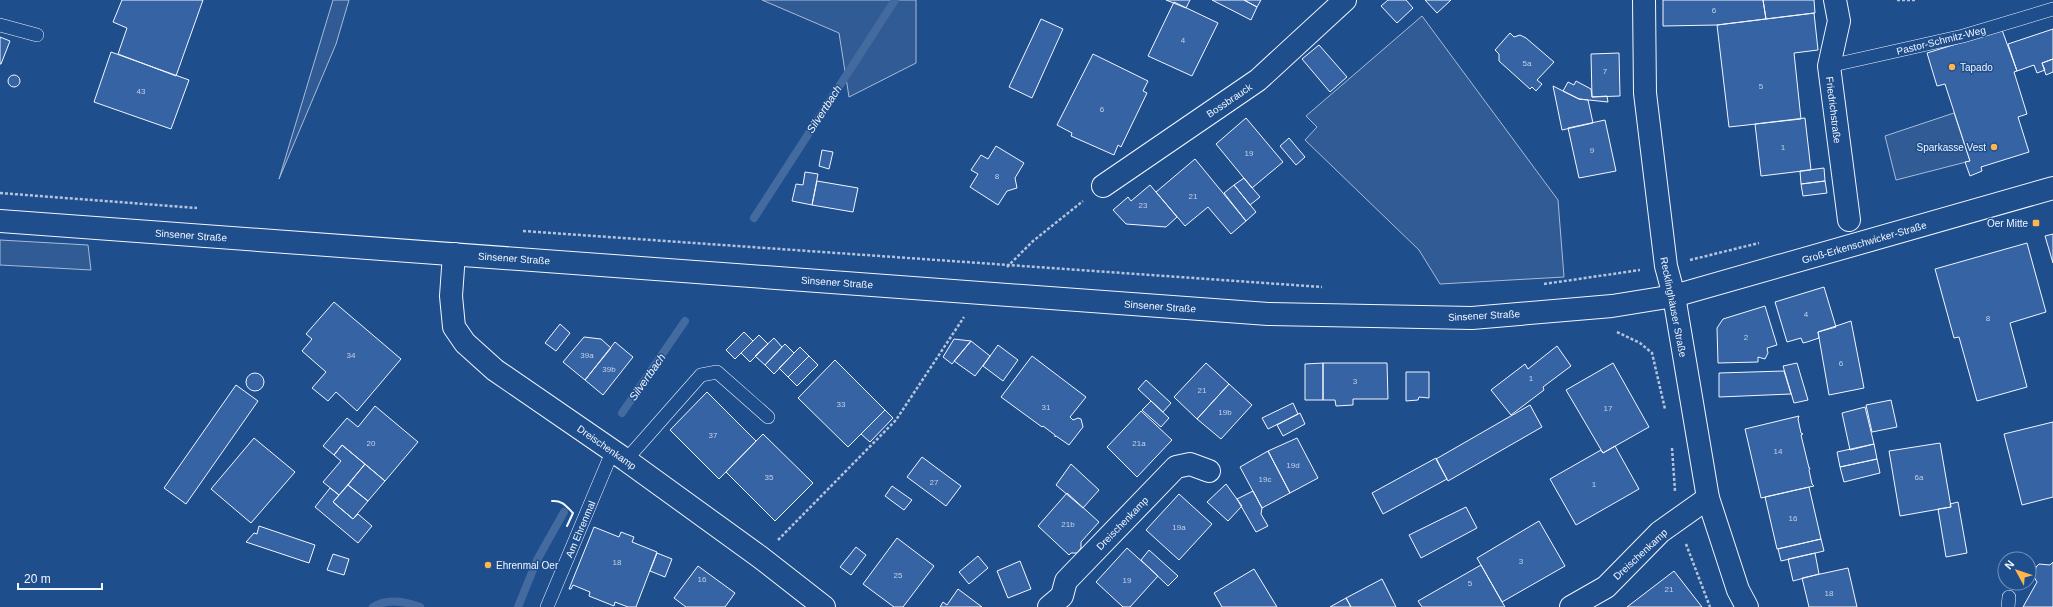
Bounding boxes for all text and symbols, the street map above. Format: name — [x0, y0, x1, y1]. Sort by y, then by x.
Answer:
house number: 6 — [1712, 6, 1717, 15]
street label: Pastor-Schmitz-Weg — [1895, 24, 1987, 57]
house number: 4 — [1181, 36, 1186, 45]
house number: 5a — [1523, 59, 1532, 68]
marker: Tapado — [1947, 62, 1957, 72]
place label: Tapado — [1960, 62, 1993, 73]
house number: 7 — [1603, 67, 1608, 76]
street label: Friedrichstraße — [1824, 76, 1843, 145]
street label: Bossbrauck — [1205, 81, 1255, 120]
house number: 5 — [1759, 82, 1764, 91]
water label: Silvertbach — [804, 83, 844, 135]
house number: 43 — [137, 87, 146, 96]
house number: 6 — [1100, 105, 1105, 114]
place label: Sparkasse Vest — [1917, 142, 1986, 153]
marker: Sparkasse Vest — [1989, 142, 1999, 152]
house number: 1 — [1781, 143, 1786, 152]
house number: 9 — [1590, 146, 1595, 155]
house number: 19 — [1245, 149, 1254, 158]
house number: 8 — [995, 172, 1000, 181]
house number: 21 — [1189, 192, 1198, 201]
house number: 23 — [1139, 201, 1148, 210]
place label: Oer Mitte — [1987, 218, 2028, 229]
marker: Oer Mitte — [2031, 218, 2041, 228]
street label: Groß-Erkenschwicker-Straße — [1800, 219, 1928, 266]
street label: Sinsener Straße — [155, 227, 228, 244]
street label: Sinsener Straße — [478, 250, 551, 267]
street label: Recklinghäuser Straße — [1658, 256, 1689, 358]
street label: Sinsener Straße — [801, 274, 874, 291]
street label: Sinsener Straße — [1124, 298, 1197, 315]
street label: Sinsener Straße — [1448, 308, 1521, 323]
house number: 4 — [1804, 310, 1809, 319]
house number: 8 — [1986, 314, 1991, 323]
house number: 2 — [1744, 333, 1749, 342]
house number: 34 — [347, 351, 356, 360]
house number: 39a — [580, 351, 594, 360]
water label: Silvertbach — [626, 351, 668, 403]
house number: 6 — [1839, 359, 1844, 368]
house number: 39b — [602, 365, 616, 374]
house number: 1 — [1529, 374, 1534, 383]
house number: 3 — [1353, 377, 1358, 386]
house number: 21 — [1198, 386, 1207, 395]
house number: 33 — [837, 400, 846, 409]
house number: 31 — [1042, 403, 1051, 412]
house number: 17 — [1604, 404, 1613, 413]
house number: 19b — [1218, 408, 1232, 417]
street label: Dreischenkamp — [575, 423, 639, 472]
house number: 37 — [709, 431, 718, 440]
house number: 20 — [367, 439, 376, 448]
house number: 21a — [1132, 439, 1146, 448]
house number: 14 — [1774, 447, 1783, 456]
house number: 19d — [1286, 461, 1300, 470]
house number: 35 — [765, 473, 774, 482]
house number: 6a — [1915, 473, 1924, 482]
house number: 19c — [1259, 475, 1271, 484]
house number: 27 — [930, 478, 939, 487]
house number: 1 — [1592, 480, 1597, 489]
street label: Dreischenkamp — [1094, 494, 1151, 552]
street label: Am Ehrenmal — [564, 499, 597, 559]
house number: 16 — [1789, 514, 1798, 523]
house number: 21b — [1061, 520, 1075, 529]
house number: 19a — [1172, 523, 1186, 532]
street label: Dreischenkamp — [1611, 526, 1670, 582]
north arrow — [1997, 551, 2037, 591]
house number: 3 — [1519, 557, 1524, 566]
house number: 18 — [613, 558, 622, 567]
text: N — [2002, 558, 2017, 571]
marker: Ehrenmal Oer — [483, 560, 493, 570]
place label: Ehrenmal Oer — [496, 560, 559, 571]
scale bar — [18, 565, 102, 591]
house number: 25 — [894, 571, 903, 580]
text: 20 m — [24, 572, 51, 586]
house number: 16 — [698, 575, 707, 584]
house number: 19 — [1123, 576, 1132, 585]
house number: 5 — [1468, 579, 1473, 588]
house number: 21 — [1665, 585, 1674, 594]
house number: 18 — [1825, 589, 1834, 598]

